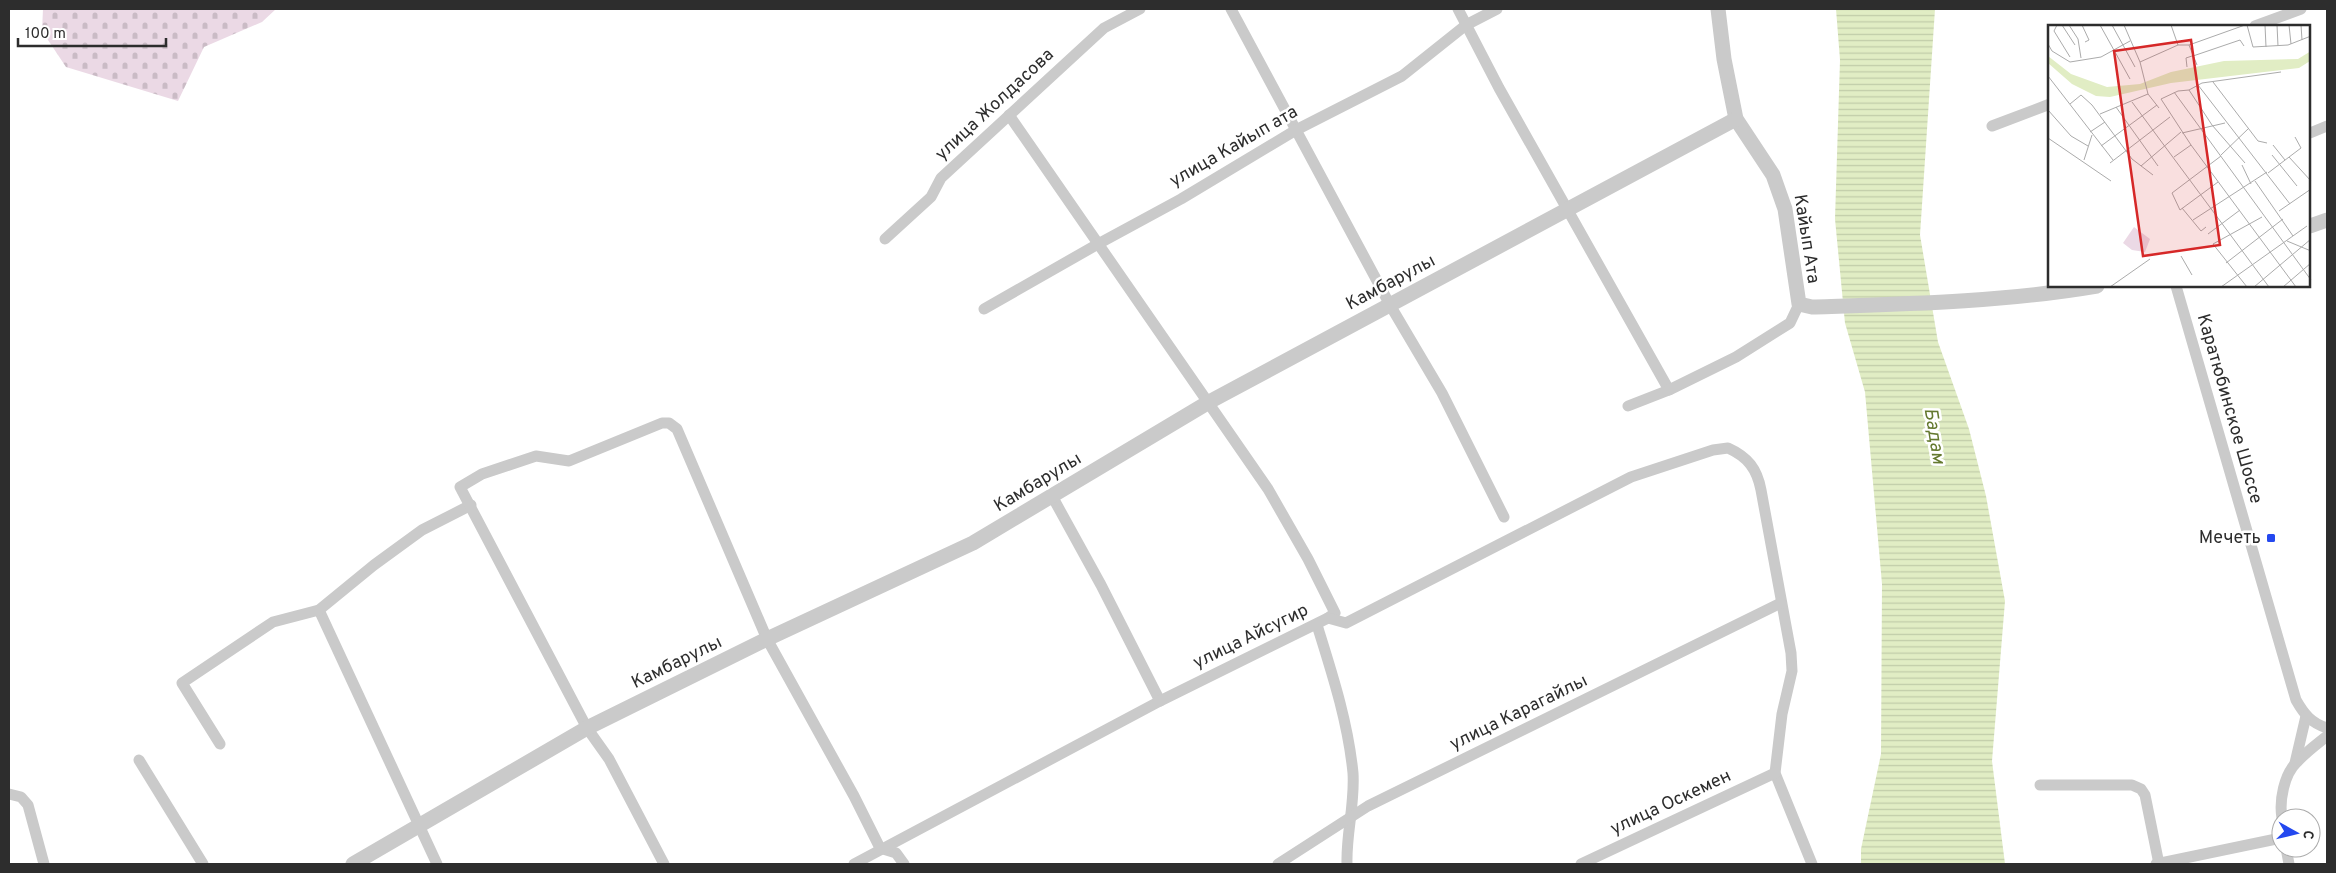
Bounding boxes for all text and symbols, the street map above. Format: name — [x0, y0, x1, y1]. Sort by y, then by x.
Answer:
scale bar — [18, 15, 165, 47]
text: 100 m — [25, 25, 66, 44]
inset map — [2048, 25, 2311, 288]
street label: улица Жолдасова — [931, 44, 1059, 166]
street label: улица Кайып ата — [1166, 101, 1302, 193]
street label: Кайып Ата — [1788, 193, 1824, 285]
street label: Камбарулы — [1342, 250, 1440, 316]
street label: Каратюбинское Шоссе — [2191, 311, 2267, 507]
water label: Бадам — [1918, 406, 1950, 466]
street label: Камбарулы — [990, 448, 1086, 518]
place label: Мечеть — [2199, 527, 2261, 550]
marker: Мечеть — [2265, 532, 2277, 544]
street label: улица Айсугир — [1190, 599, 1312, 675]
street label: Камбарулы — [628, 631, 726, 695]
street label: улица Карагайлы — [1446, 670, 1592, 756]
street label: улица Оскемен — [1607, 765, 1735, 841]
north arrow — [2271, 808, 2321, 858]
text: С — [2298, 829, 2316, 840]

